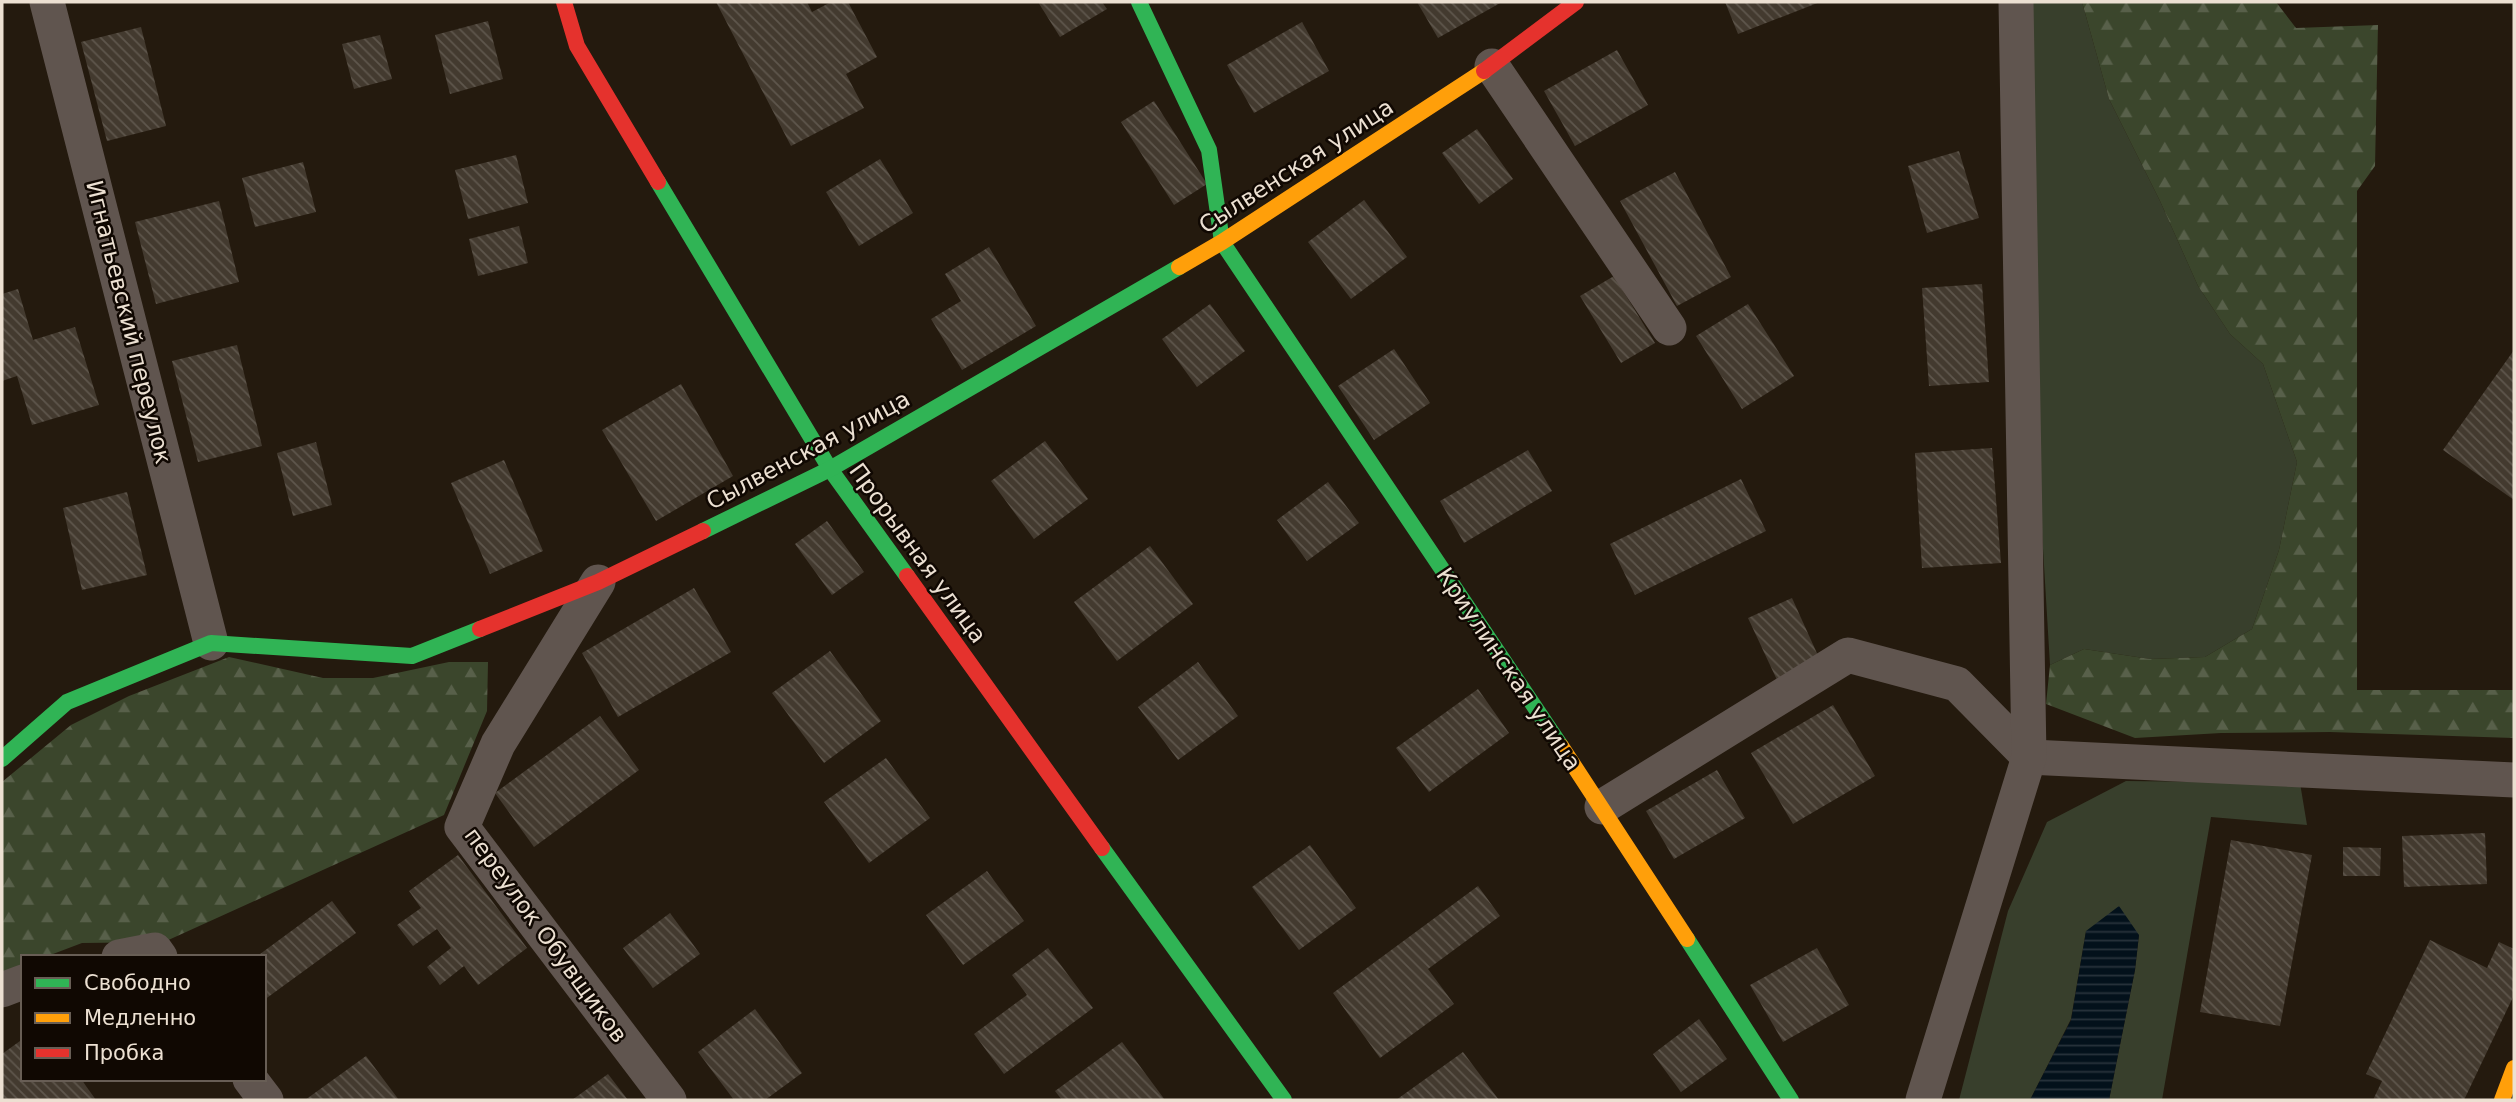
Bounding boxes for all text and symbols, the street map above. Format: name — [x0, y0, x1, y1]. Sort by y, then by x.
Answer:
street label: Сылвенская улица — [1194, 93, 1398, 239]
street label: Игнатьевский переулок — [81, 178, 177, 466]
street label: Сылвенская улица — [702, 385, 914, 515]
street label: Прорывная улица — [844, 458, 992, 648]
street label: Криулинская улица — [1431, 563, 1587, 775]
street label: переулок Обувщиков — [459, 823, 633, 1047]
legend — [21, 955, 266, 1081]
text: Свободно — [84, 971, 191, 995]
text: Медленно — [84, 1006, 196, 1030]
text: Пробка — [84, 1041, 164, 1065]

